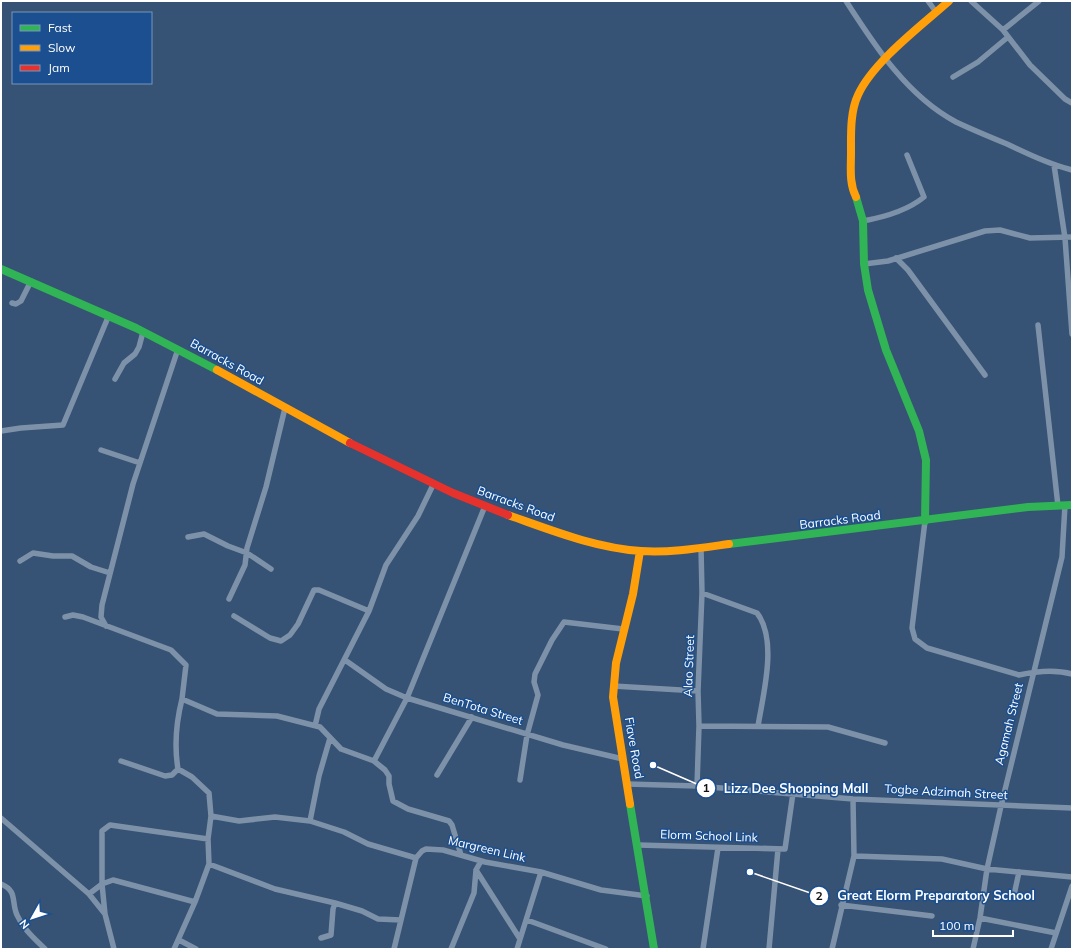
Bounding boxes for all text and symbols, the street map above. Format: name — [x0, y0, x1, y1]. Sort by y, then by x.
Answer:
legend — [12, 12, 152, 84]
text: Fast — [48, 20, 72, 35]
text: Slow — [48, 40, 76, 55]
text: Jam — [48, 60, 70, 75]
street label: Barracks Road — [188, 335, 267, 388]
street label: Barracks Road — [475, 483, 557, 525]
street label: Barracks Road — [798, 507, 881, 532]
street label: Alao Street — [680, 635, 697, 697]
street label: Agamah Street — [991, 681, 1026, 767]
street label: BenTota Street — [441, 689, 525, 728]
street label: Fiave Road — [622, 716, 647, 780]
callout: Lizz Dee Shopping Mall — [696, 776, 877, 801]
text: 1 — [702, 780, 710, 795]
text: Lizz Dee Shopping Mall — [724, 780, 868, 796]
street label: Togbe Adzimah Street — [884, 781, 1008, 802]
street label: Elorm School Link — [660, 826, 759, 845]
street label: Margreen Link — [447, 832, 528, 865]
callout: Great Elorm Preparatory School — [809, 883, 1043, 908]
text: Great Elorm Preparatory School — [837, 887, 1035, 904]
text: 2 — [815, 888, 823, 903]
north arrow — [12, 898, 52, 938]
scale bar — [933, 912, 1013, 938]
text: N — [16, 917, 32, 932]
text: 100 m — [939, 918, 974, 933]

